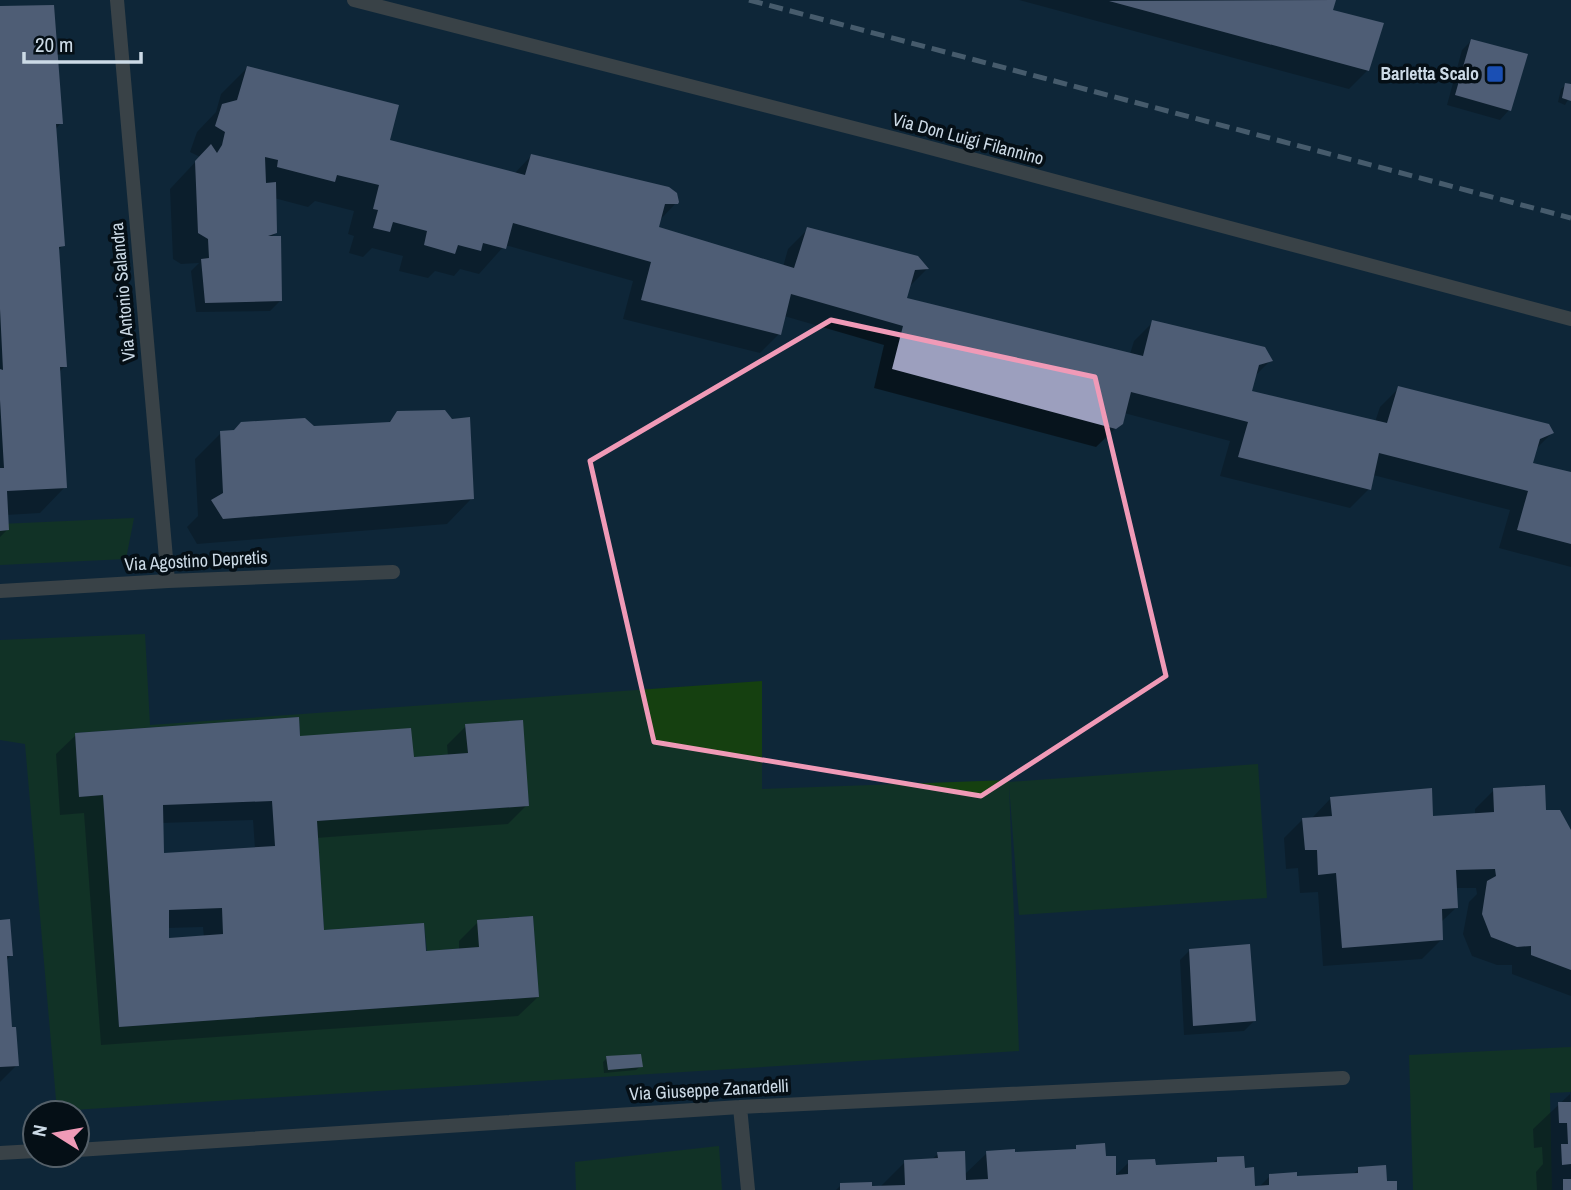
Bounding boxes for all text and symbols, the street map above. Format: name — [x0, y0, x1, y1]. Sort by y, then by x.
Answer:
scale bar — [24, 21, 142, 65]
text: 20 m — [35, 30, 73, 59]
place label: Barletta Scalo — [1381, 61, 1479, 86]
marker: Barletta Scalo — [1485, 64, 1505, 84]
street label: Via Don Luigi Filannino — [890, 106, 1047, 171]
street label: Via Antonio Salandra — [104, 222, 141, 363]
street label: Via Agostino Depretis — [124, 544, 268, 577]
street label: Via Giuseppe Zanardelli — [629, 1073, 789, 1106]
north arrow — [21, 1099, 91, 1169]
text: N — [25, 1123, 53, 1139]

